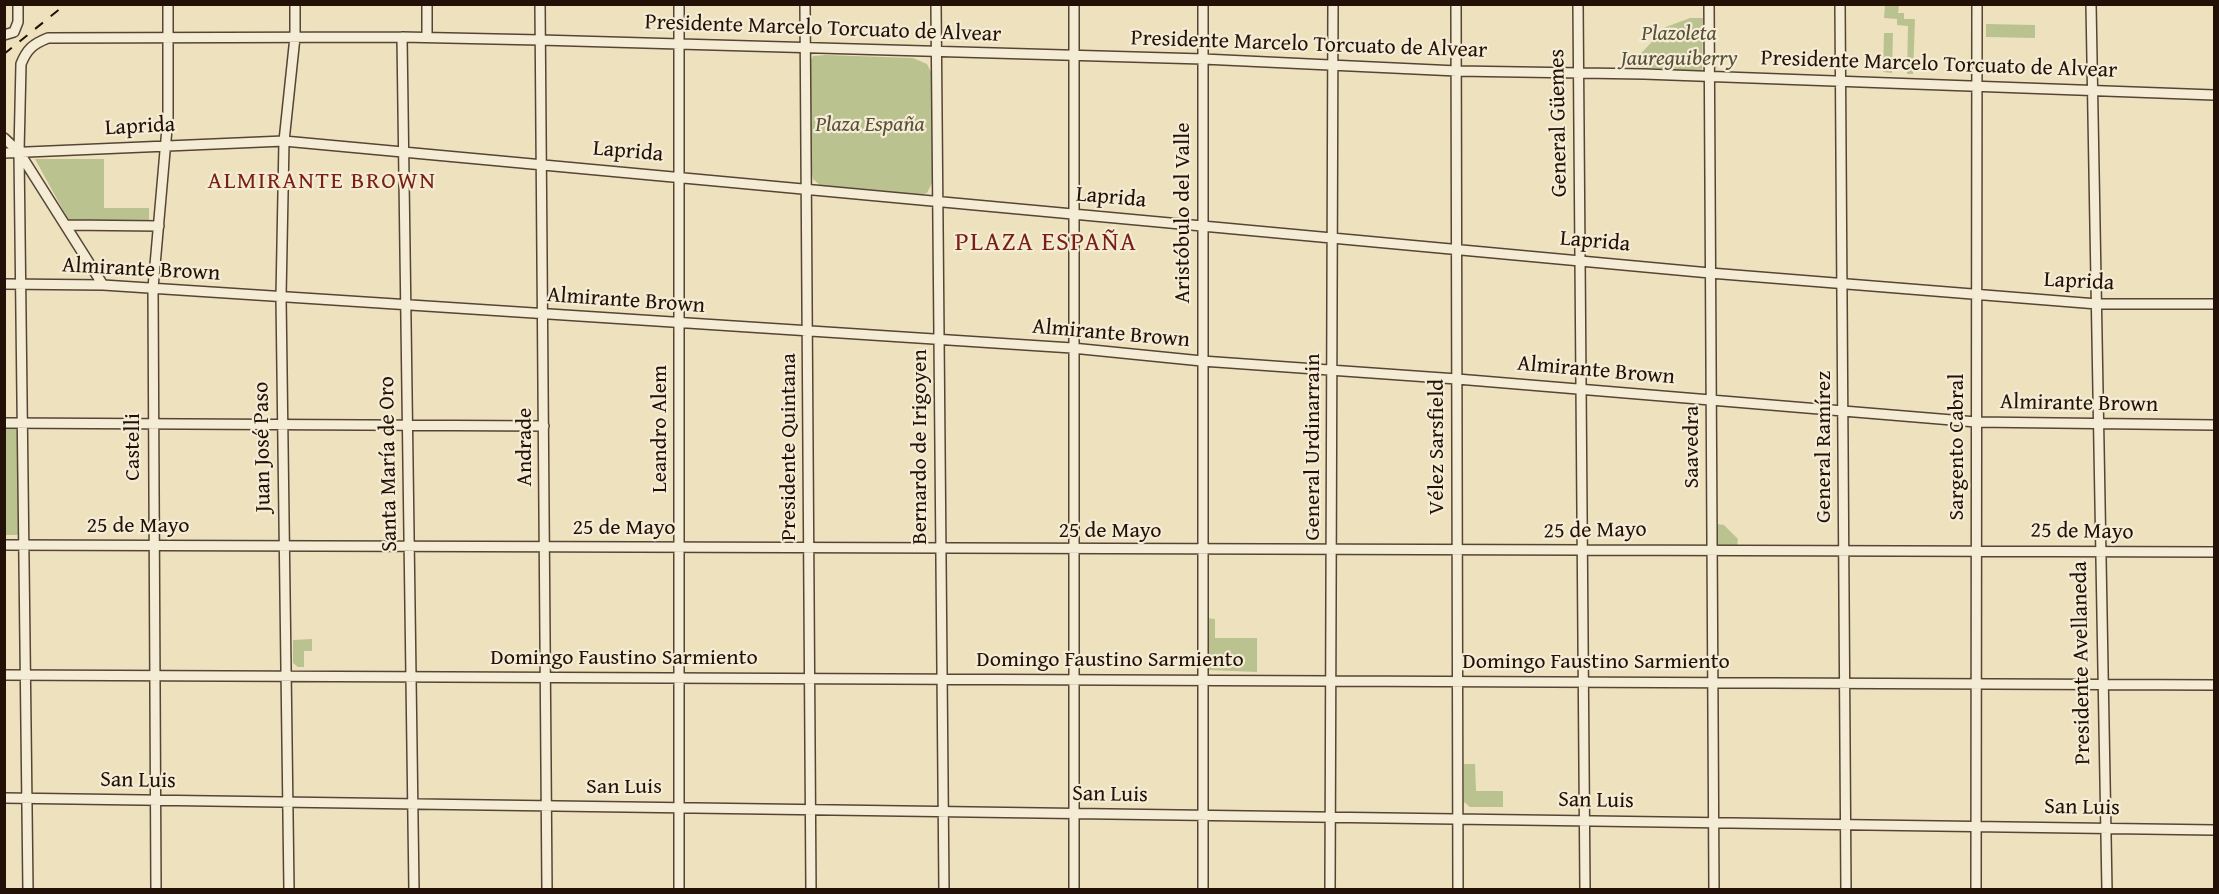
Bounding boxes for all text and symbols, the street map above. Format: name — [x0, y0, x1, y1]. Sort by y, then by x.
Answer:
street label: Presidente Marcelo Torcuato de Alvear — [644, 10, 1002, 48]
park label: Plazoleta Jaureguiberry — [1620, 21, 1738, 72]
street label: Presidente Marcelo Torcuato de Alvear — [1130, 26, 1488, 64]
street label: Presidente Marcelo Torcuato de Alvear — [1760, 46, 2118, 84]
street label: General Güemes — [1545, 49, 1573, 197]
street label: Laprida — [104, 112, 176, 142]
park label: Plaza España — [815, 112, 925, 138]
street label: Aristóbulo del Valle — [1170, 122, 1196, 304]
street label: Laprida — [592, 136, 664, 168]
district label: ALMIRANTE BROWN — [208, 168, 436, 196]
street label: Laprida — [1075, 182, 1147, 214]
street label: Laprida — [1559, 226, 1631, 258]
district label: PLAZA ESPAÑA — [955, 227, 1137, 259]
street label: Almirante Brown — [61, 253, 221, 287]
street label: Laprida — [2043, 267, 2115, 297]
street label: Almirante Brown — [546, 282, 706, 320]
street label: Almirante Brown — [1031, 314, 1191, 354]
street label: Bernardo de Irigoyen — [907, 349, 933, 545]
street label: Almirante Brown — [1516, 351, 1676, 391]
street label: Presidente Quintana — [776, 353, 802, 541]
street label: General Urdinarrain — [1300, 353, 1326, 541]
street label: Leandro Alem — [647, 365, 673, 493]
street label: General Ramírez — [1811, 371, 1837, 523]
street label: Sargento Cabral — [1944, 374, 1970, 520]
street label: Santa María de Oro — [374, 376, 404, 552]
street label: Vélez Sarsfield — [1424, 379, 1450, 515]
street label: Juan José Paso — [249, 381, 277, 513]
street label: Almirante Brown — [2000, 389, 2158, 419]
street label: Saavedra — [1679, 406, 1705, 488]
street label: Andrade — [512, 408, 538, 486]
street label: Castelli — [120, 413, 146, 481]
street label: 25 de Mayo — [86, 513, 190, 539]
street label: 25 de Mayo — [572, 515, 676, 541]
street label: 25 de Mayo — [1543, 517, 1647, 545]
street label: 25 de Mayo — [1058, 518, 1162, 544]
street label: 25 de Mayo — [2030, 518, 2134, 546]
street label: Presidente Avellaneda — [2067, 561, 2097, 765]
street label: Domingo Faustino Sarmiento — [490, 645, 758, 671]
street label: Domingo Faustino Sarmiento — [976, 647, 1244, 673]
street label: Domingo Faustino Sarmiento — [1462, 649, 1730, 675]
street label: San Luis — [100, 767, 176, 795]
street label: San Luis — [586, 774, 662, 800]
street label: San Luis — [1072, 781, 1148, 809]
street label: San Luis — [1558, 787, 1634, 815]
street label: San Luis — [2044, 794, 2120, 822]

